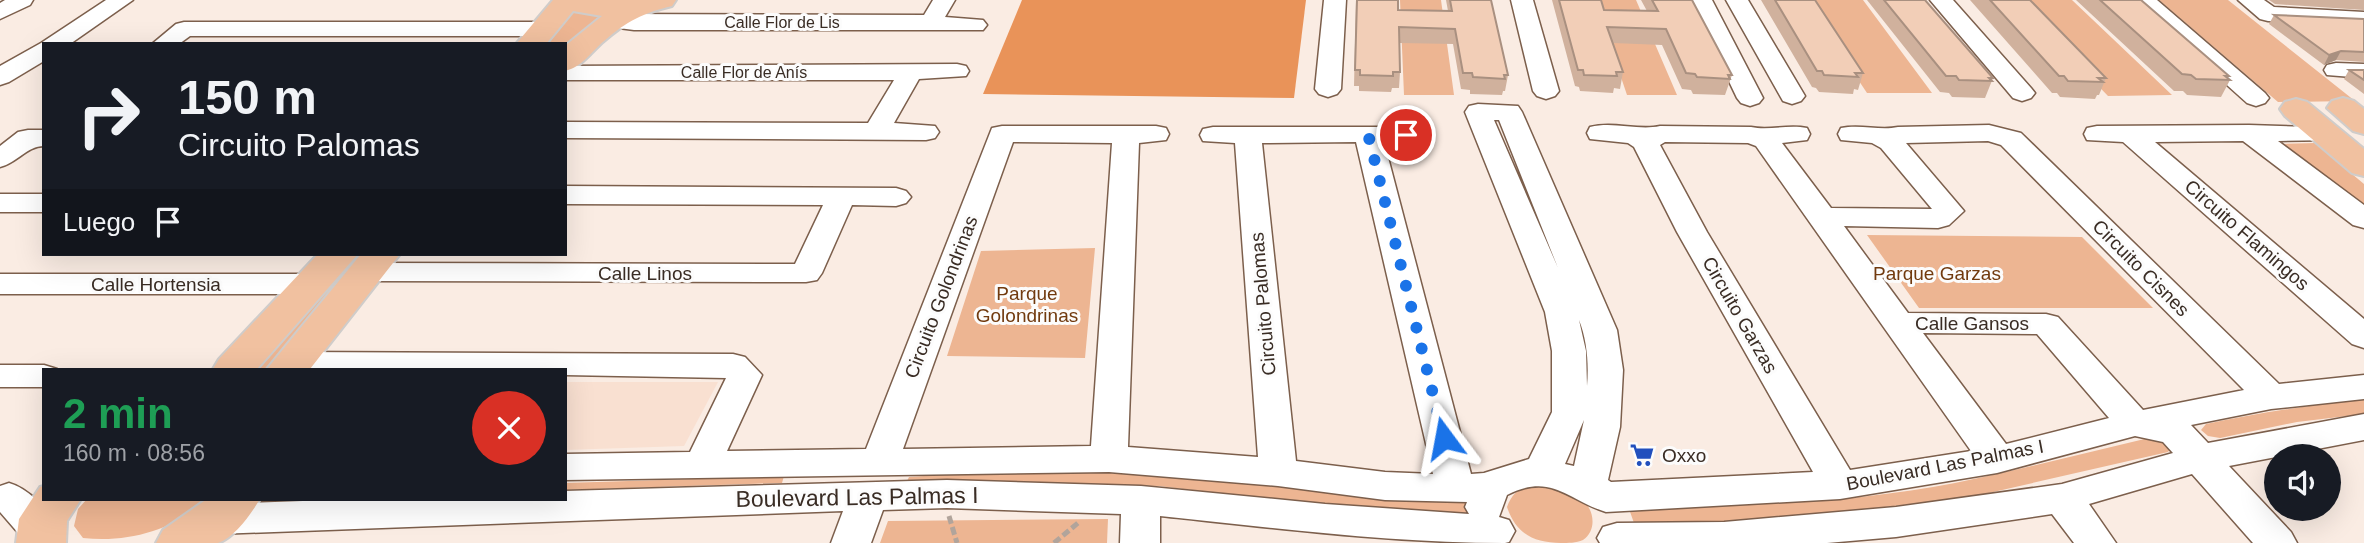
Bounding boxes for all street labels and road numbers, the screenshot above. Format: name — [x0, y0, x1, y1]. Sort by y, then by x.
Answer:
street label: Calle Flor de Lis — [724, 14, 840, 31]
street label: Calle Flor de Anís — [681, 64, 807, 81]
street label: Circuito Flamingos — [2181, 175, 2313, 295]
street label: Circuito Golondrinas — [900, 213, 982, 381]
street label: Circuito Cisnes — [2088, 215, 2194, 321]
street label: Circuito Palomas — [1246, 232, 1280, 376]
street label: Circuito Garzas — [1698, 253, 1782, 377]
street label: Calle Linos — [598, 263, 692, 284]
street label: Calle Hortensia — [91, 274, 221, 295]
street label: Calle Gansos — [1915, 313, 2029, 334]
street label: Boulevard Las Palmas I — [1845, 436, 2045, 494]
street label: Boulevard Las Palmas I — [735, 482, 979, 512]

